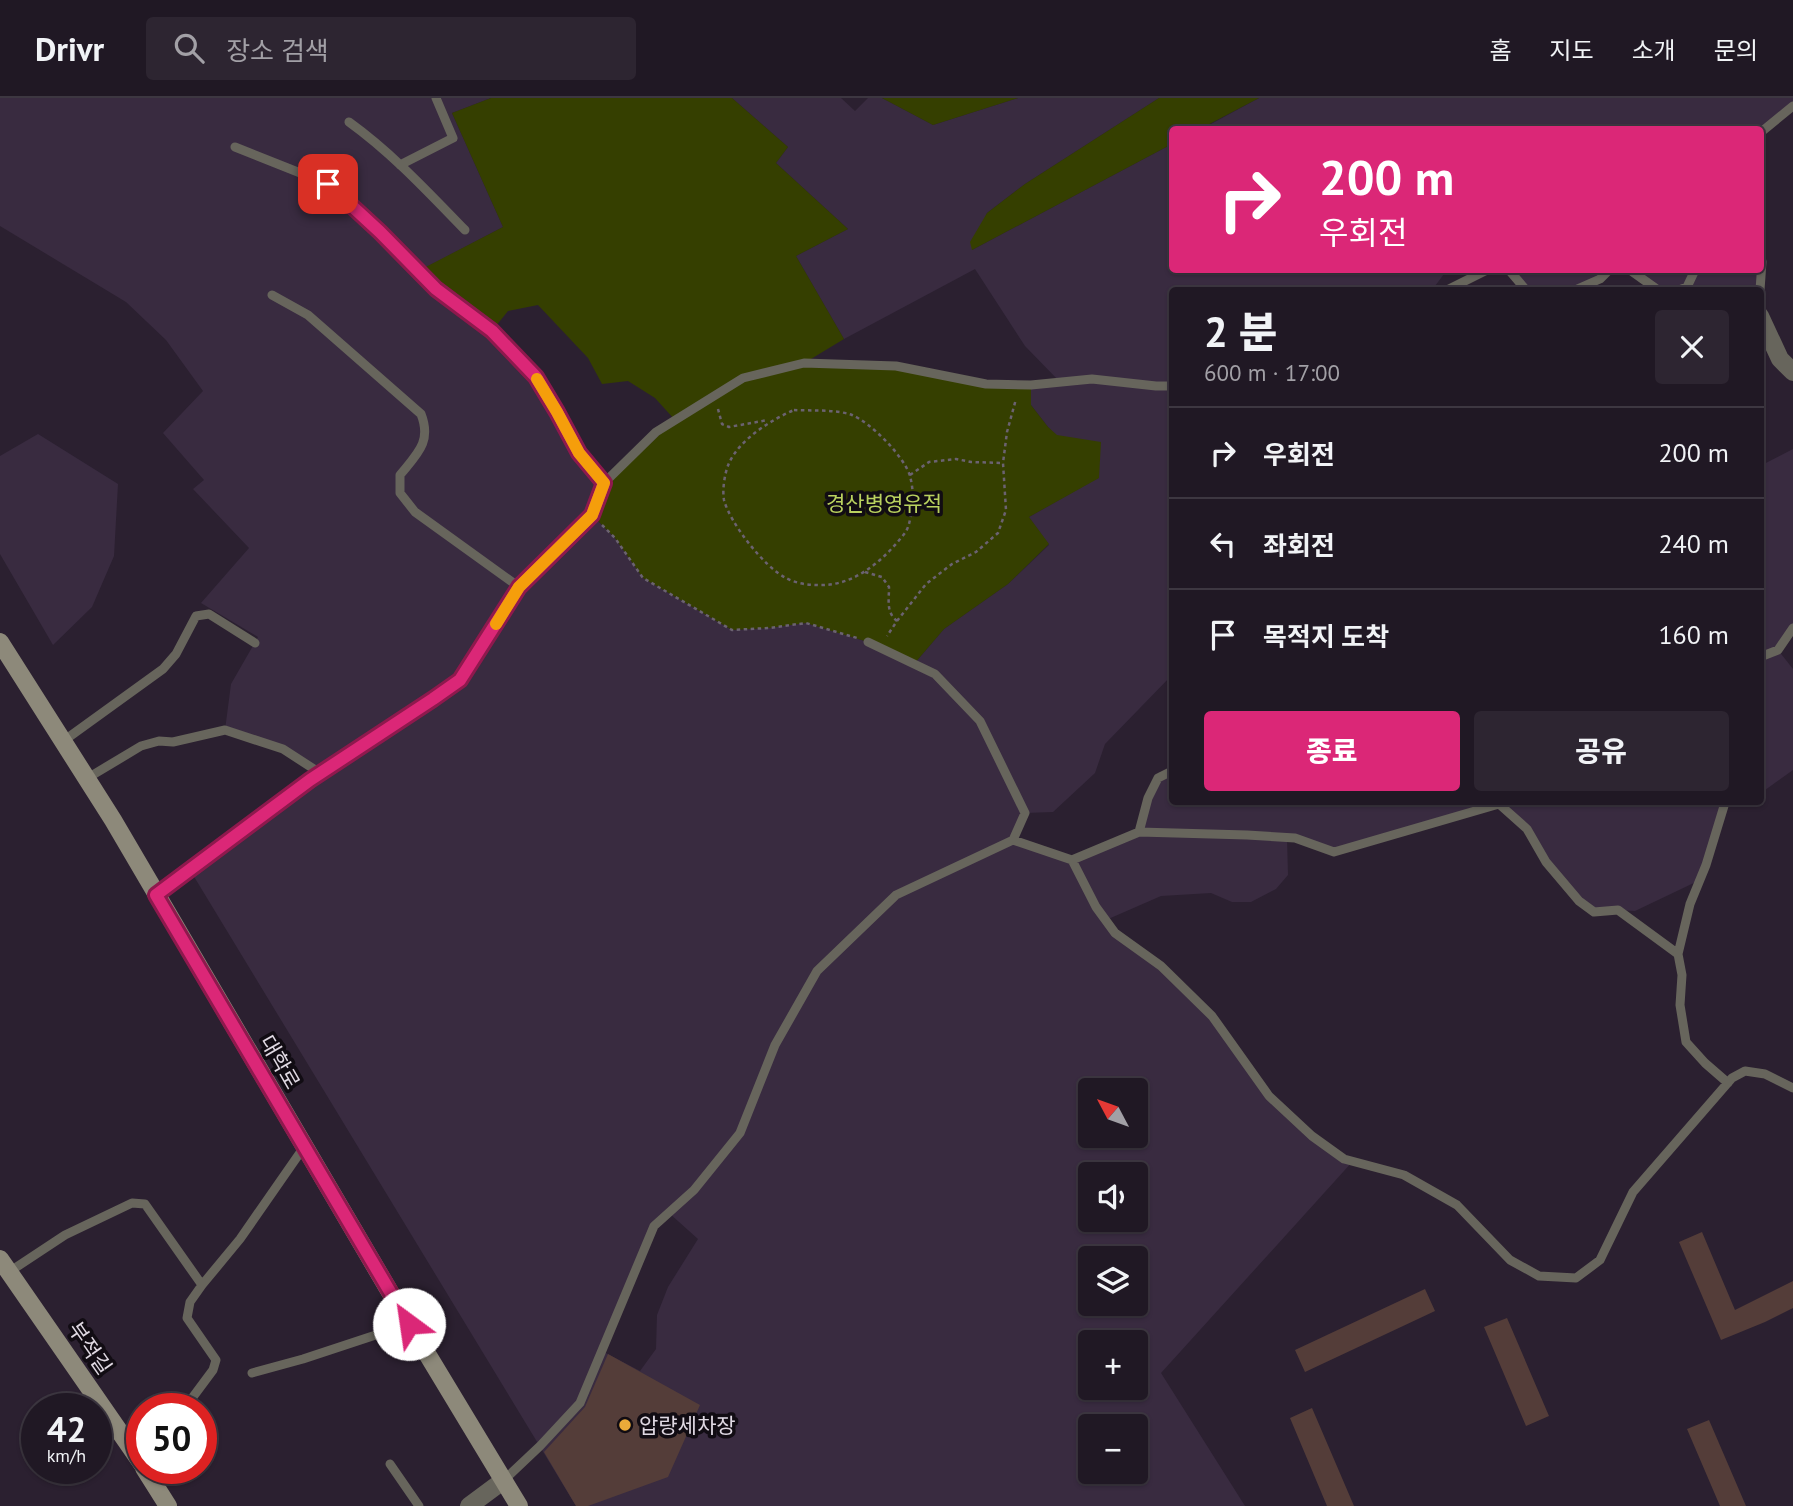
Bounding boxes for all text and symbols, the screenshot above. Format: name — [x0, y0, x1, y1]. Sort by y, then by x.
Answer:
search box — [146, 17, 636, 80]
text: Drivr — [35, 27, 104, 70]
icon: search — [170, 29, 208, 67]
text: 장소 검색 — [226, 34, 329, 67]
text: 홈 — [1489, 35, 1511, 66]
text: 지도 — [1549, 35, 1594, 66]
text: 소개 — [1632, 35, 1676, 66]
text: 문의 — [1714, 35, 1758, 66]
text: 200 m — [1319, 145, 1454, 209]
pin — [298, 154, 358, 214]
icon: right — [1204, 154, 1295, 245]
icon: arrive — [309, 165, 347, 203]
text: 우회전 — [1319, 211, 1407, 253]
text: 2 분 — [1204, 304, 1277, 359]
button: close — [1655, 310, 1729, 384]
text: 600 m · 17:00 — [1204, 358, 1340, 387]
icon: right — [1204, 434, 1242, 472]
text: 200 m — [1658, 436, 1729, 469]
text: 우회전 — [1263, 438, 1335, 471]
park label: 경산병영유적 — [826, 490, 942, 517]
icon: left — [1204, 525, 1242, 563]
text: 240 m — [1658, 527, 1729, 560]
text: 좌회전 — [1263, 529, 1335, 562]
icon: arrive — [1204, 616, 1242, 654]
text: 160 m — [1658, 618, 1729, 651]
text: 목적지 도착 — [1263, 620, 1389, 653]
button: 종료 — [1204, 711, 1460, 791]
button: 공유 — [1474, 711, 1729, 791]
street label: 대학로 — [254, 1030, 306, 1094]
north arrow — [1078, 1078, 1148, 1148]
map controls — [1078, 1078, 1148, 1484]
button: sound — [1078, 1162, 1148, 1232]
button: layers — [1078, 1246, 1148, 1316]
position arrow — [372, 1287, 446, 1361]
street label: 부적길 — [62, 1317, 118, 1379]
button: + — [1078, 1330, 1148, 1400]
speed limit sign: 50 — [126, 1393, 217, 1484]
text: 42 — [47, 1406, 86, 1452]
place label: 압량세차장 — [639, 1412, 736, 1439]
button: − — [1078, 1414, 1148, 1484]
marker: 압량세차장 — [617, 1417, 633, 1433]
text: km/h — [47, 1444, 86, 1467]

